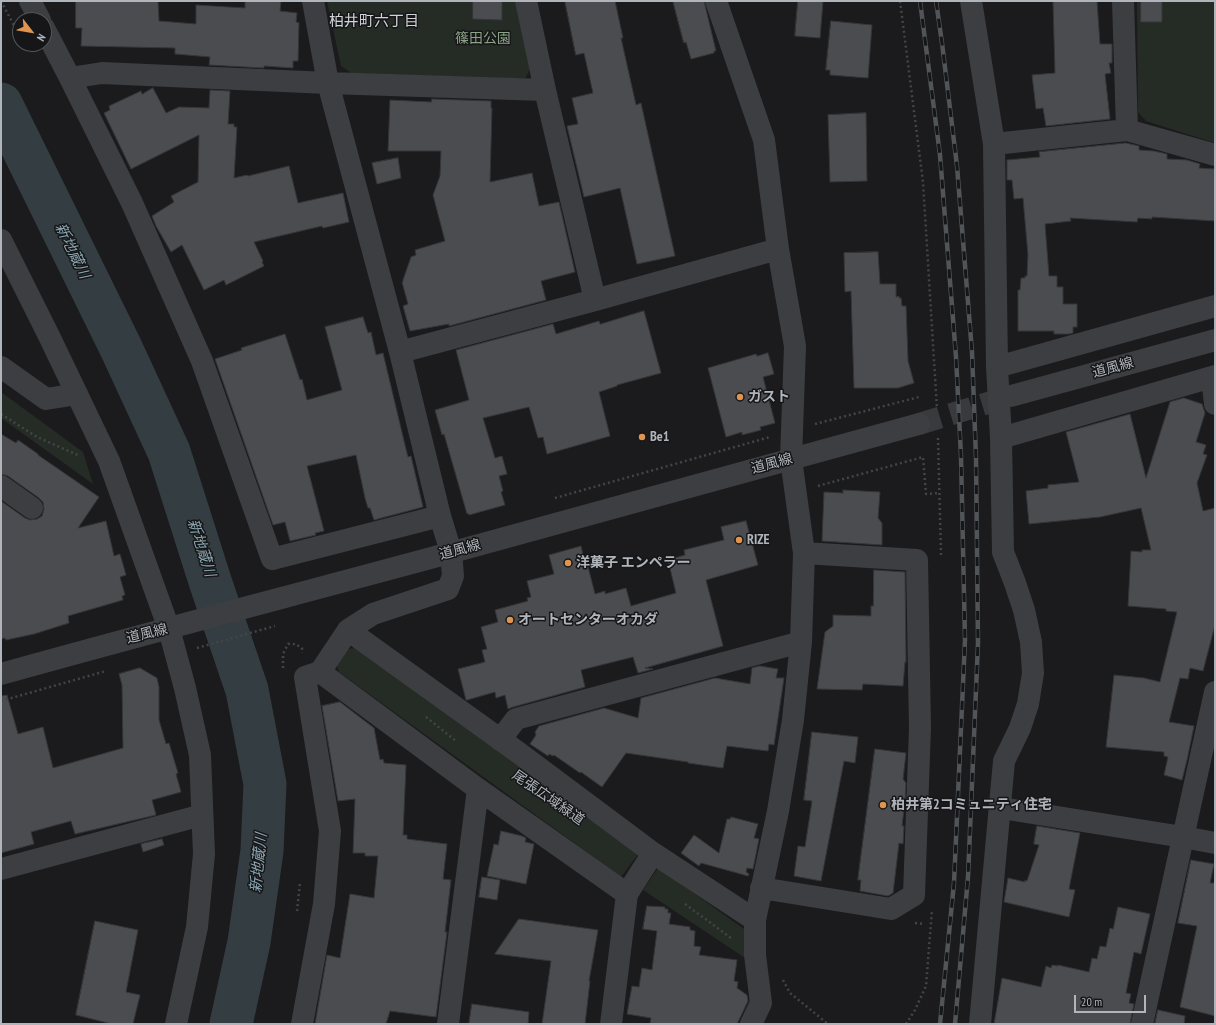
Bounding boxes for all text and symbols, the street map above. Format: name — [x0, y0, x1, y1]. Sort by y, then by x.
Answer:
north arrow — [12, 12, 52, 52]
district label: 柏井町六丁目 — [329, 13, 419, 31]
park label: 篠田公園 — [455, 31, 511, 47]
text: N — [34, 32, 49, 44]
water label: 新地蔵川 — [51, 220, 93, 282]
street label: 道風線 — [1091, 354, 1135, 382]
place label: ガスト — [748, 389, 790, 405]
marker: ガスト — [735, 392, 745, 402]
place label: Be1 — [650, 429, 670, 445]
marker: Be1 — [637, 432, 647, 442]
street label: 道風線 — [750, 450, 794, 478]
water label: 新地蔵川 — [183, 517, 219, 579]
place label: RIZE — [747, 532, 770, 548]
marker: RIZE — [734, 535, 744, 545]
street label: 道風線 — [438, 536, 482, 564]
place label: 洋菓子 エンペラー — [576, 555, 691, 571]
marker: 洋菓子 エンペラー — [563, 558, 573, 568]
place label: オートセンターオカダ — [518, 612, 658, 628]
marker: オートセンターオカダ — [505, 615, 515, 625]
street label: 道風線 — [125, 621, 169, 647]
street label: 尾張広域緑道 — [509, 767, 587, 829]
place label: 柏井第2コミュニティ住宅 — [891, 797, 1052, 813]
marker: 柏井第2コミュニティ住宅 — [878, 800, 888, 810]
water label: 新地蔵川 — [247, 832, 271, 894]
scale bar — [1076, 987, 1148, 1013]
text: 20 m — [1081, 994, 1102, 1009]

